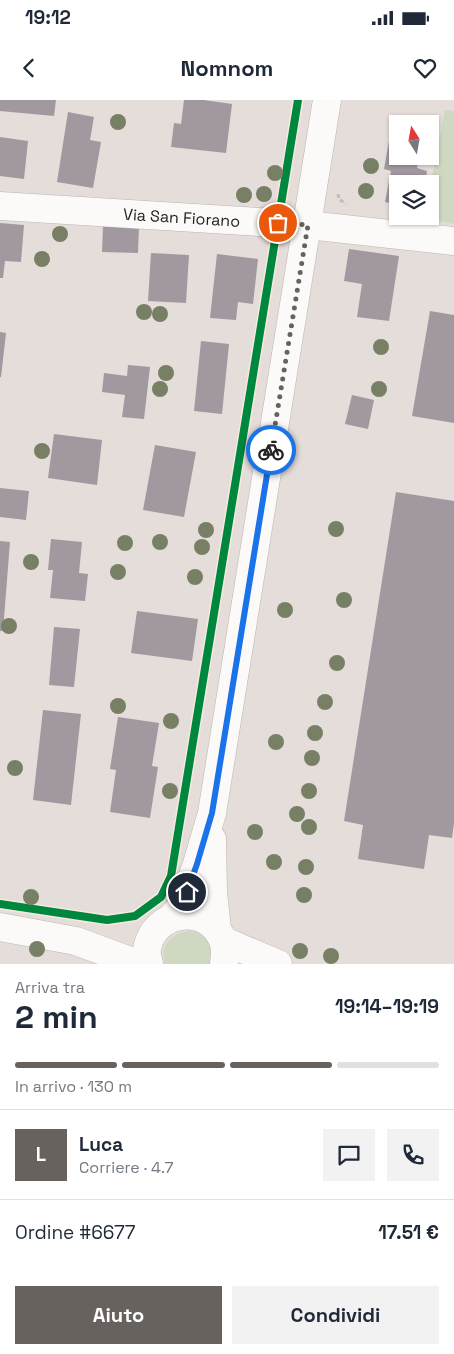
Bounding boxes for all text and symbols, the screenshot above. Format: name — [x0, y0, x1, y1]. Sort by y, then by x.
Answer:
text: 19:12 — [25, 5, 71, 30]
icon: back — [15, 54, 43, 82]
text: Nomnom — [181, 54, 273, 82]
icon: heart — [411, 54, 439, 82]
north arrow — [389, 115, 439, 165]
map controls — [389, 115, 439, 225]
button: layers — [389, 175, 439, 225]
pin — [257, 202, 299, 244]
street label: Via San Fiorano — [122, 204, 241, 232]
icon: bag — [264, 209, 292, 237]
courier — [246, 425, 296, 475]
icon: bike — [257, 436, 285, 464]
pin — [166, 871, 208, 913]
icon: home — [173, 878, 201, 906]
text: Arriva tra — [15, 977, 85, 998]
text: 19:14–19:19 — [335, 994, 439, 1019]
text: 2 min — [15, 997, 98, 1037]
text: In arrivo · 130 m — [15, 1076, 132, 1097]
button: chat — [323, 1129, 375, 1181]
button: phone — [387, 1129, 439, 1181]
text: Luca — [79, 1132, 123, 1157]
text: L — [36, 1142, 46, 1167]
text: Corriere · 4.7 — [79, 1157, 174, 1178]
text: Ordine #6677 — [15, 1220, 136, 1245]
text: 17.51 € — [378, 1220, 439, 1245]
button: Aiuto — [15, 1286, 222, 1344]
button: Condividi — [232, 1286, 439, 1344]

